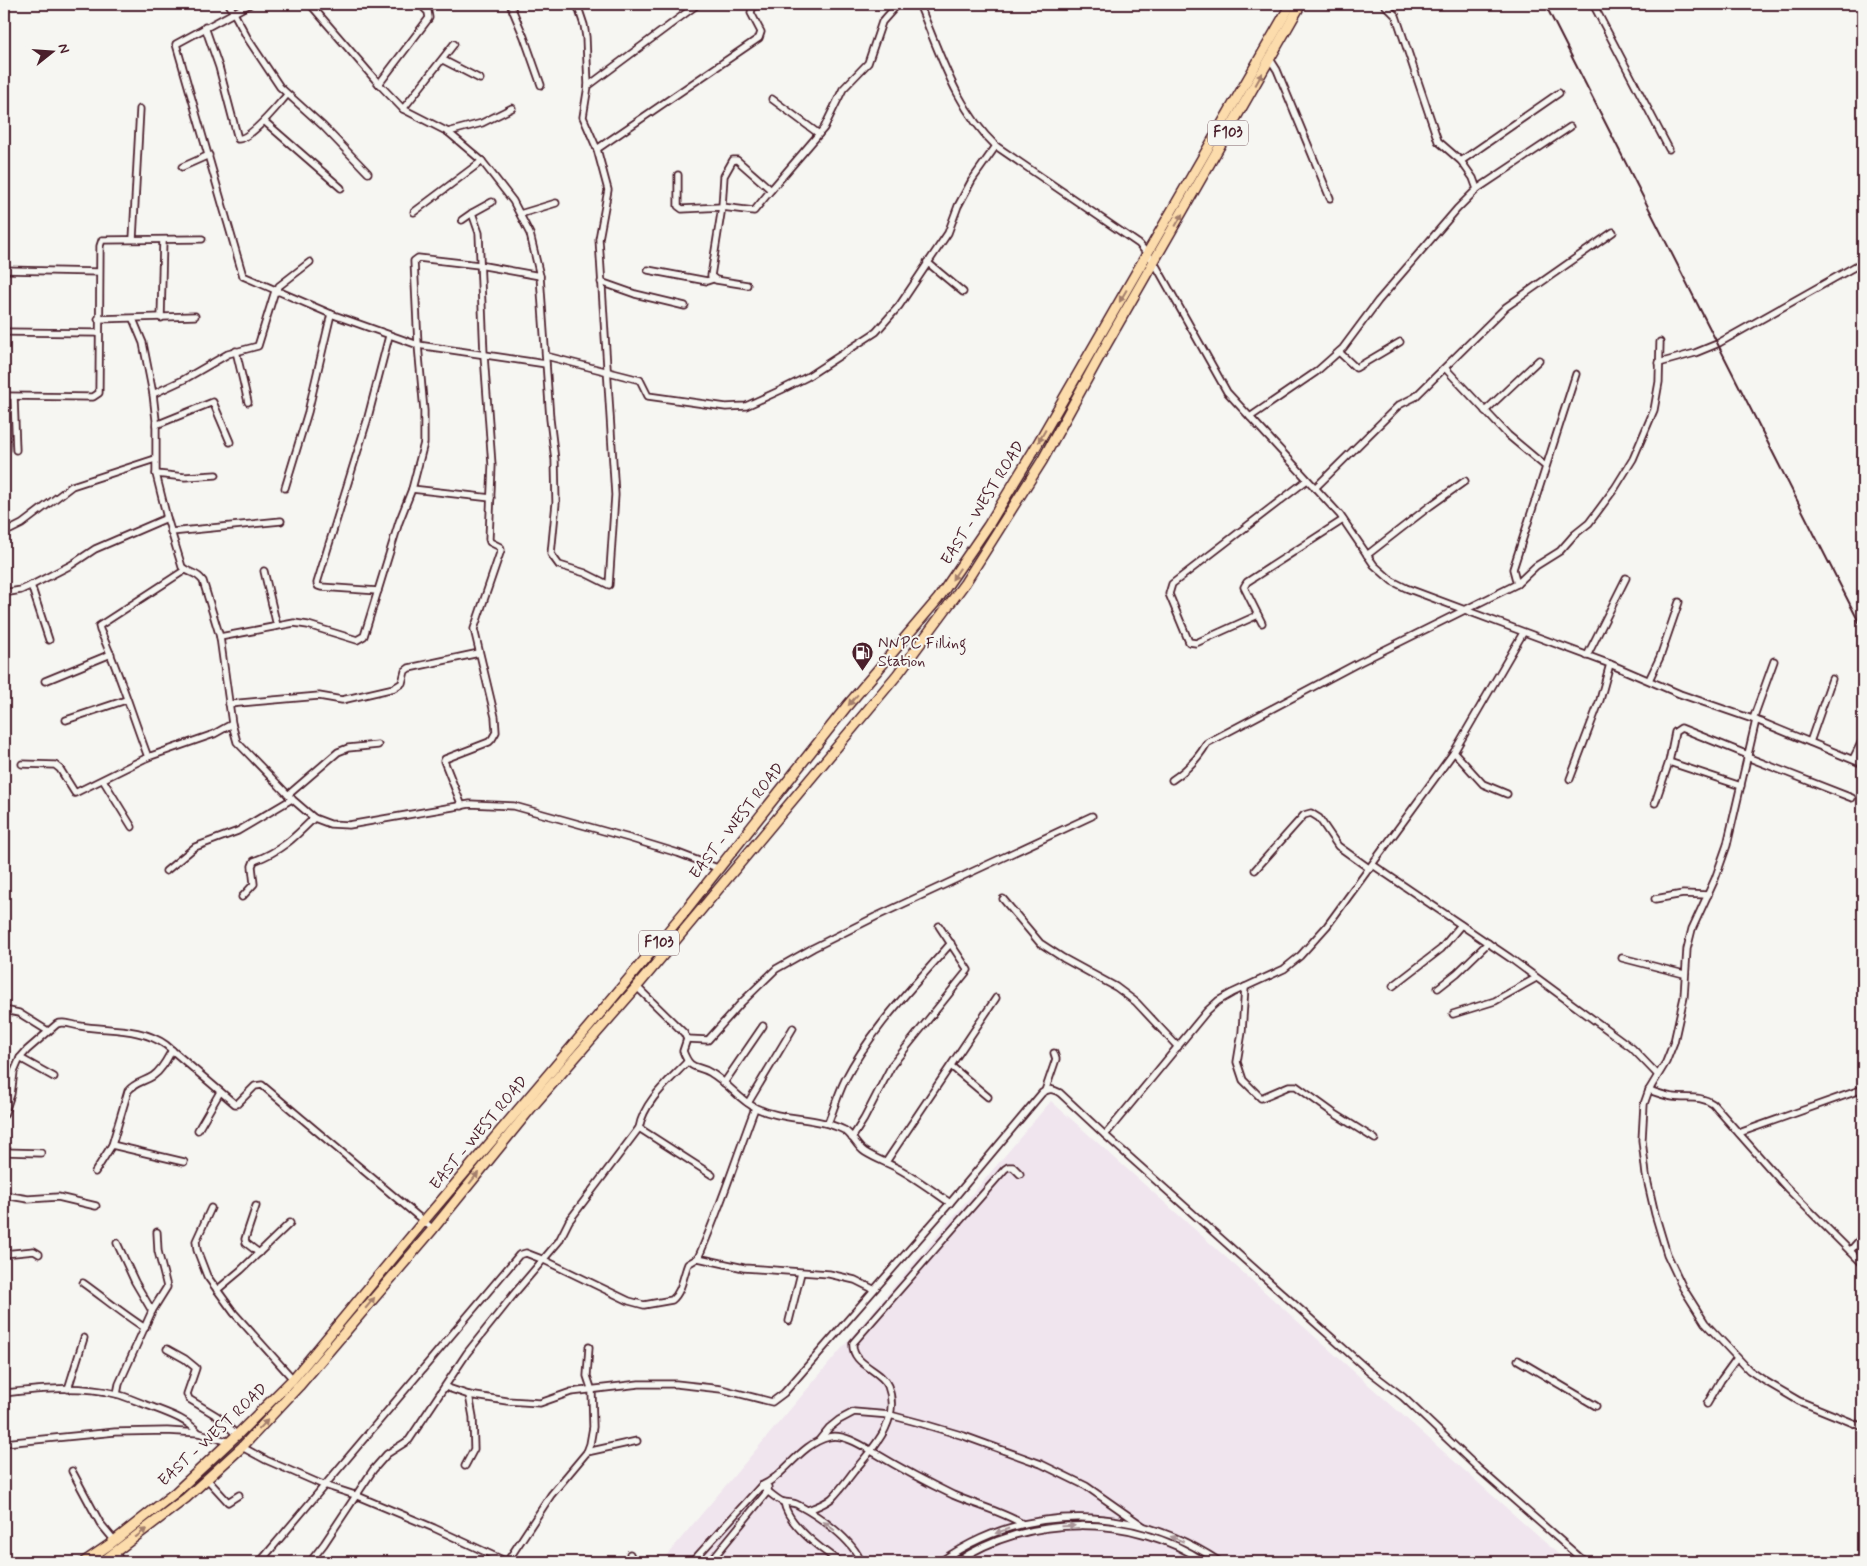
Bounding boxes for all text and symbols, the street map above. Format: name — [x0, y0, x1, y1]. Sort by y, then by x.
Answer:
north arrow — [28, 28, 78, 78]
text: N — [54, 41, 73, 56]
one-way arrow — [1254, 72, 1263, 85]
road number: F103 — [1208, 120, 1248, 146]
one-way arrow — [1174, 214, 1183, 227]
one-way arrow — [1119, 289, 1128, 302]
one-way arrow — [1038, 429, 1046, 444]
street label: EAST - WEST ROAD — [936, 437, 1030, 569]
one-way arrow — [951, 567, 961, 581]
place label: NNPC Filling Station — [878, 633, 967, 672]
fuel station icon: NNPC Filling Station — [850, 640, 874, 671]
one-way arrow — [847, 693, 858, 706]
street label: EAST - WEST ROAD — [685, 758, 789, 884]
road number: F103 — [639, 930, 679, 956]
street label: EAST - WEST ROAD — [425, 1072, 533, 1194]
one-way arrow — [468, 1172, 479, 1185]
one-way arrow — [364, 1297, 375, 1310]
street label: EAST - WEST ROAD — [154, 1379, 272, 1491]
one-way arrow — [257, 1420, 269, 1432]
one-way arrow — [823, 1521, 836, 1532]
one-way arrow — [1060, 1522, 1076, 1530]
one-way arrow — [994, 1527, 1009, 1535]
one-way arrow — [134, 1528, 148, 1538]
one-way arrow — [1170, 1534, 1184, 1542]

